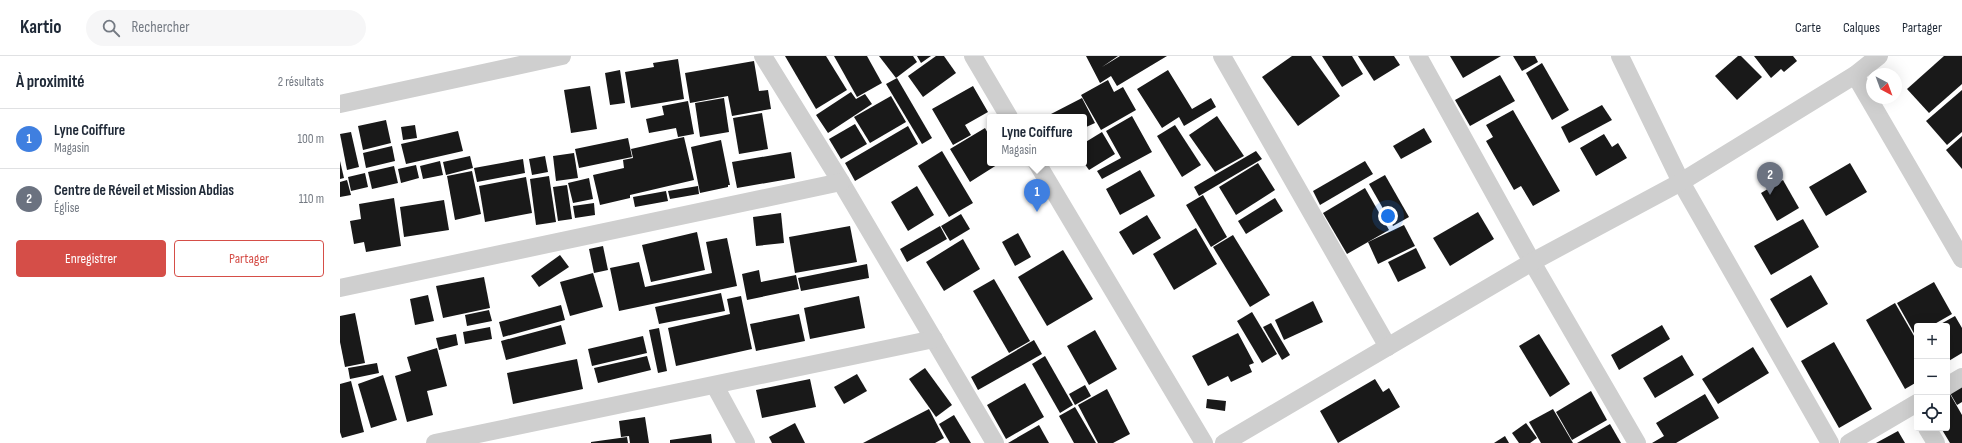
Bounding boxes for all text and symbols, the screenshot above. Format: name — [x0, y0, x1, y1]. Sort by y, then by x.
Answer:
search box — [86, 10, 366, 46]
text: Kartio — [20, 16, 62, 39]
icon: search — [100, 17, 122, 39]
text: Rechercher — [132, 18, 190, 37]
text: Carte — [1795, 19, 1821, 36]
text: Calques — [1843, 19, 1880, 36]
text: Partager — [1902, 19, 1942, 36]
north arrow — [1866, 68, 1902, 104]
text: À proximité — [16, 72, 84, 92]
text: 2 résultats — [278, 74, 324, 90]
popup — [987, 114, 1087, 166]
text: Lyne Coiffure — [54, 121, 125, 140]
text: Lyne Coiffure — [1001, 123, 1073, 142]
text: 1 — [26, 131, 32, 147]
text: 100 m — [297, 131, 324, 147]
text: Magasin — [54, 140, 89, 156]
text: Magasin — [1001, 142, 1037, 158]
pin: 2 — [1757, 162, 1783, 195]
pin: 1 — [1024, 179, 1050, 212]
text: Centre de Réveil et Mission Abdias — [54, 181, 234, 200]
text: 2 — [26, 191, 32, 207]
text: 110 m — [299, 191, 324, 207]
text: Église — [54, 200, 80, 216]
your location — [1378, 206, 1398, 226]
button: Enregistrer — [16, 240, 166, 277]
button: Partager — [174, 240, 324, 277]
map controls — [1914, 323, 1950, 431]
button: + — [1914, 323, 1950, 359]
button: − — [1914, 359, 1950, 395]
button: locate — [1914, 395, 1950, 431]

